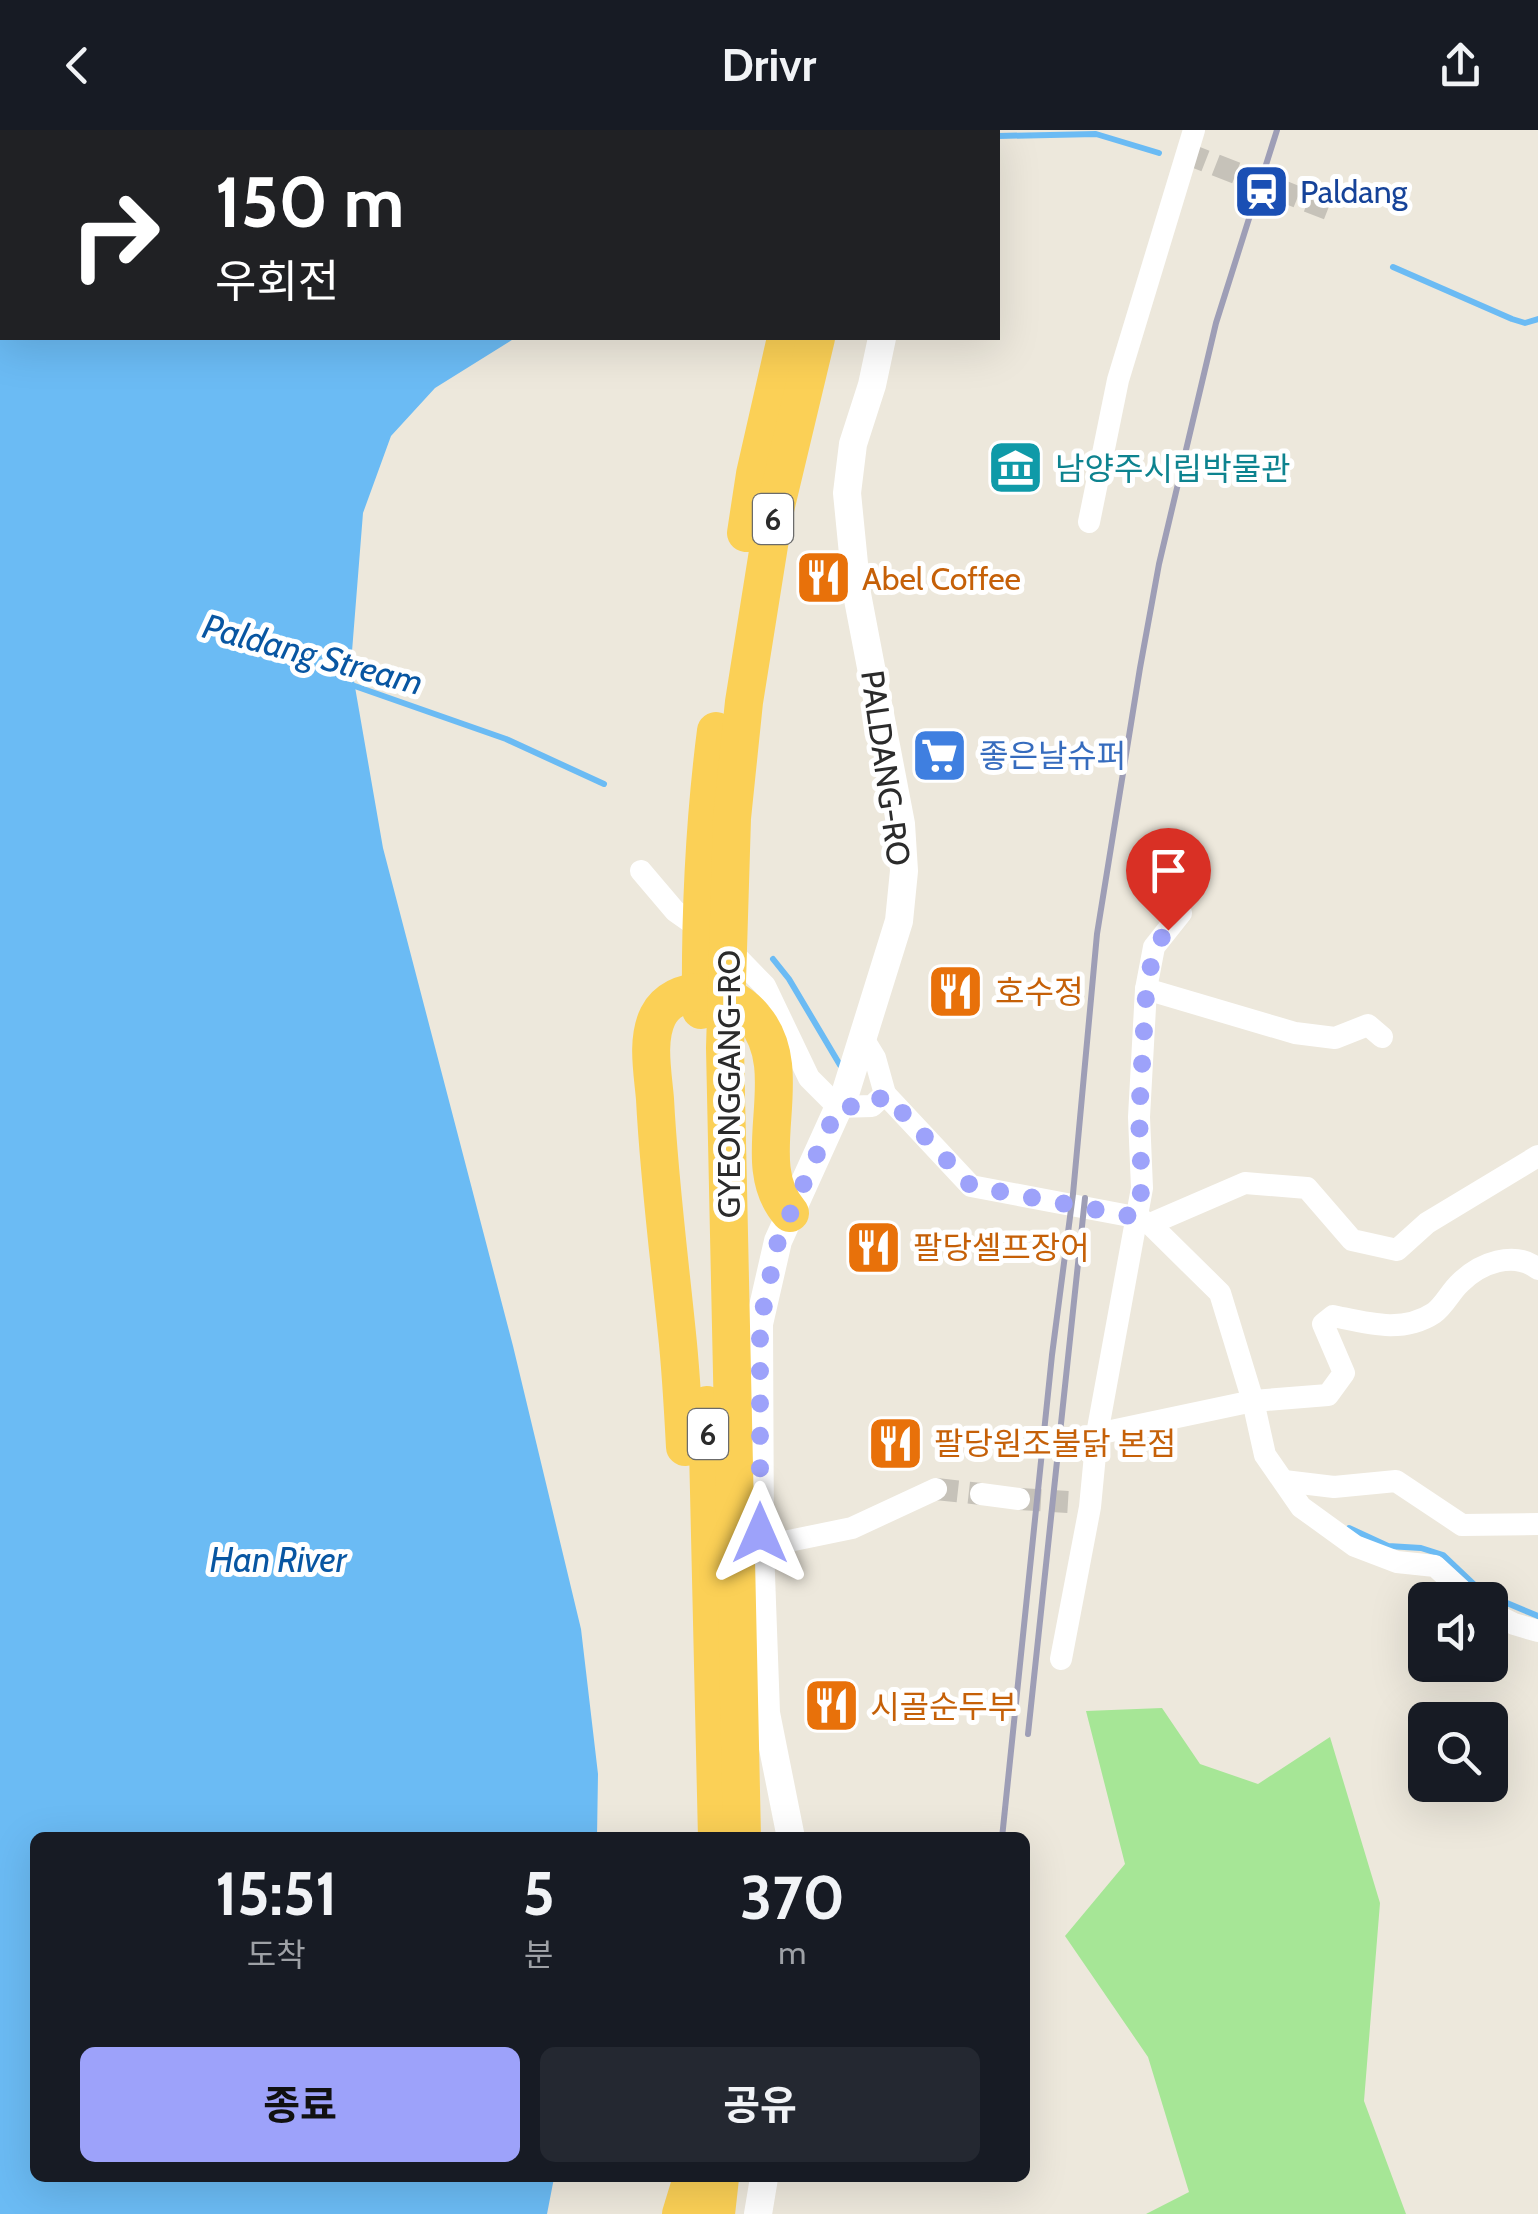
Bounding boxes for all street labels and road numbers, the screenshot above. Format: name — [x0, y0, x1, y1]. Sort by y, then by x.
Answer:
road number: 6 — [753, 494, 793, 544]
street label: PALDANG-RO — [853, 668, 919, 868]
street label: GYEONGGANG-RO — [709, 950, 748, 1218]
road number: 6 — [688, 1409, 728, 1459]

